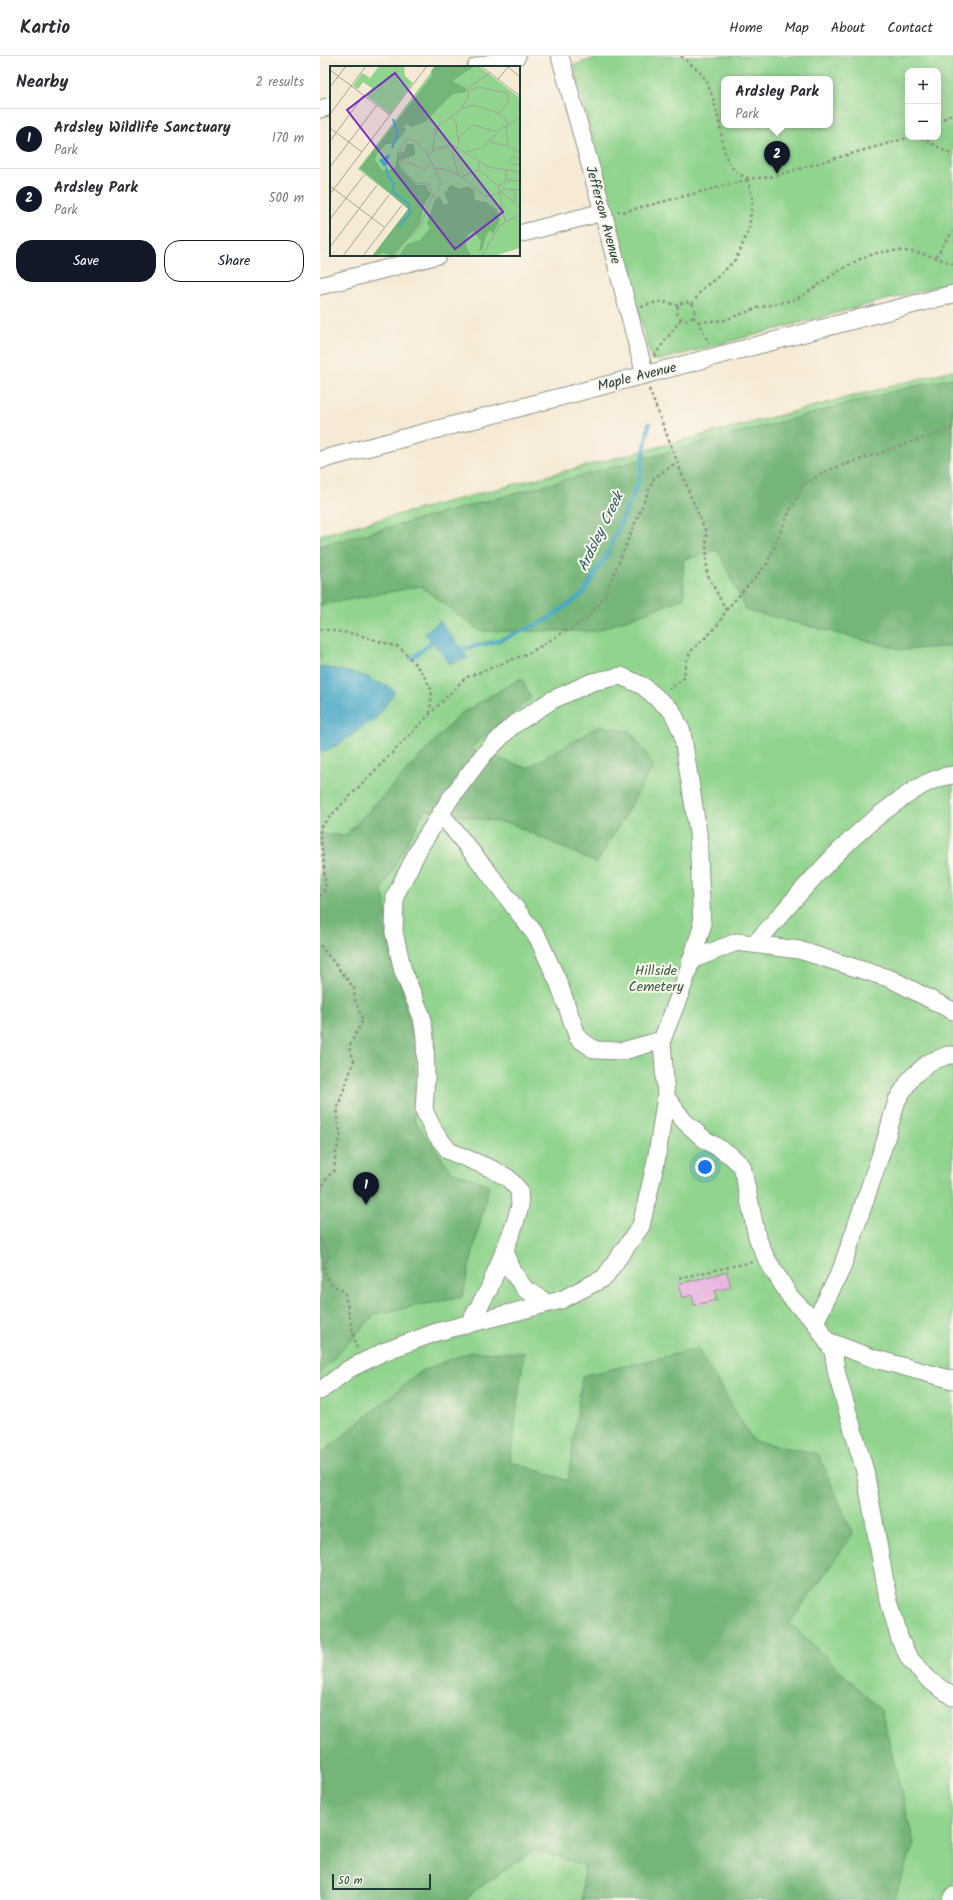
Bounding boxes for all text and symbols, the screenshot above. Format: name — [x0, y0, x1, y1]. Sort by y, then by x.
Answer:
text: Kartio — [20, 13, 70, 43]
text: Home — [729, 17, 763, 39]
text: Map — [785, 17, 809, 39]
text: About — [831, 17, 865, 39]
text: Contact — [887, 17, 933, 39]
inset map — [330, 66, 520, 256]
map controls — [905, 68, 941, 140]
button: + — [905, 68, 941, 104]
text: Nearby — [16, 69, 68, 96]
text: 2 results — [256, 72, 304, 93]
popup — [721, 76, 833, 128]
text: Ardsley Park — [735, 80, 819, 104]
text: Park — [735, 104, 759, 125]
button: − — [905, 104, 941, 140]
text: Ardsley Wildlife Sanctuary — [54, 116, 231, 140]
text: 1 — [27, 128, 31, 149]
text: 170 m — [272, 128, 304, 149]
text: Park — [54, 140, 78, 161]
pin: 2 — [764, 141, 790, 174]
street label: Jefferson Avenue — [579, 163, 627, 267]
text: Ardsley Park — [54, 176, 138, 200]
text: 2 — [25, 188, 33, 209]
text: 500 m — [268, 188, 304, 209]
text: Park — [54, 200, 78, 221]
button: Save — [16, 240, 156, 282]
button: Share — [164, 240, 304, 282]
street label: Maple Avenue — [595, 356, 680, 397]
water label: Ardsley Creek — [571, 486, 631, 576]
park label: Hillside Cemetery — [628, 960, 684, 998]
your location — [695, 1157, 715, 1177]
pin: 1 — [353, 1172, 379, 1205]
scale bar — [332, 1872, 431, 1891]
text: 50 m — [338, 1872, 363, 1890]

